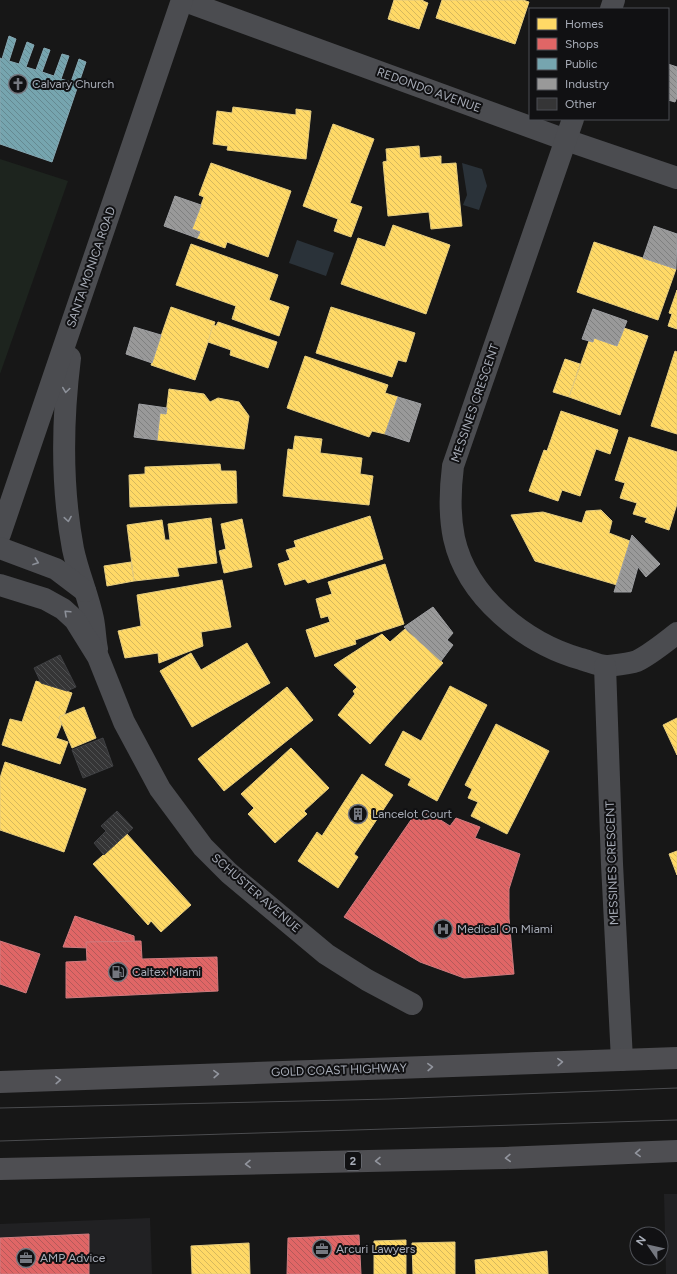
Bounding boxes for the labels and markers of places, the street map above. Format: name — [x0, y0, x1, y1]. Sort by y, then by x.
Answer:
church icon: Calvary Church — [7, 73, 29, 95]
place label: Calvary Church — [32, 77, 115, 91]
building icon: Lancelot Court — [347, 803, 369, 825]
place label: Lancelot Court — [372, 807, 453, 821]
hospital icon: Medical On Miami — [432, 918, 454, 940]
place label: Medical On Miami — [457, 922, 553, 936]
fuel station icon: Caltex Miami — [107, 961, 129, 983]
place label: Caltex Miami — [132, 965, 201, 979]
office icon: Arcuri Lawyers — [311, 1238, 333, 1260]
place label: Arcuri Lawyers — [336, 1242, 416, 1256]
office icon: AMP Advice — [15, 1247, 37, 1269]
place label: AMP Advice — [40, 1251, 106, 1265]

